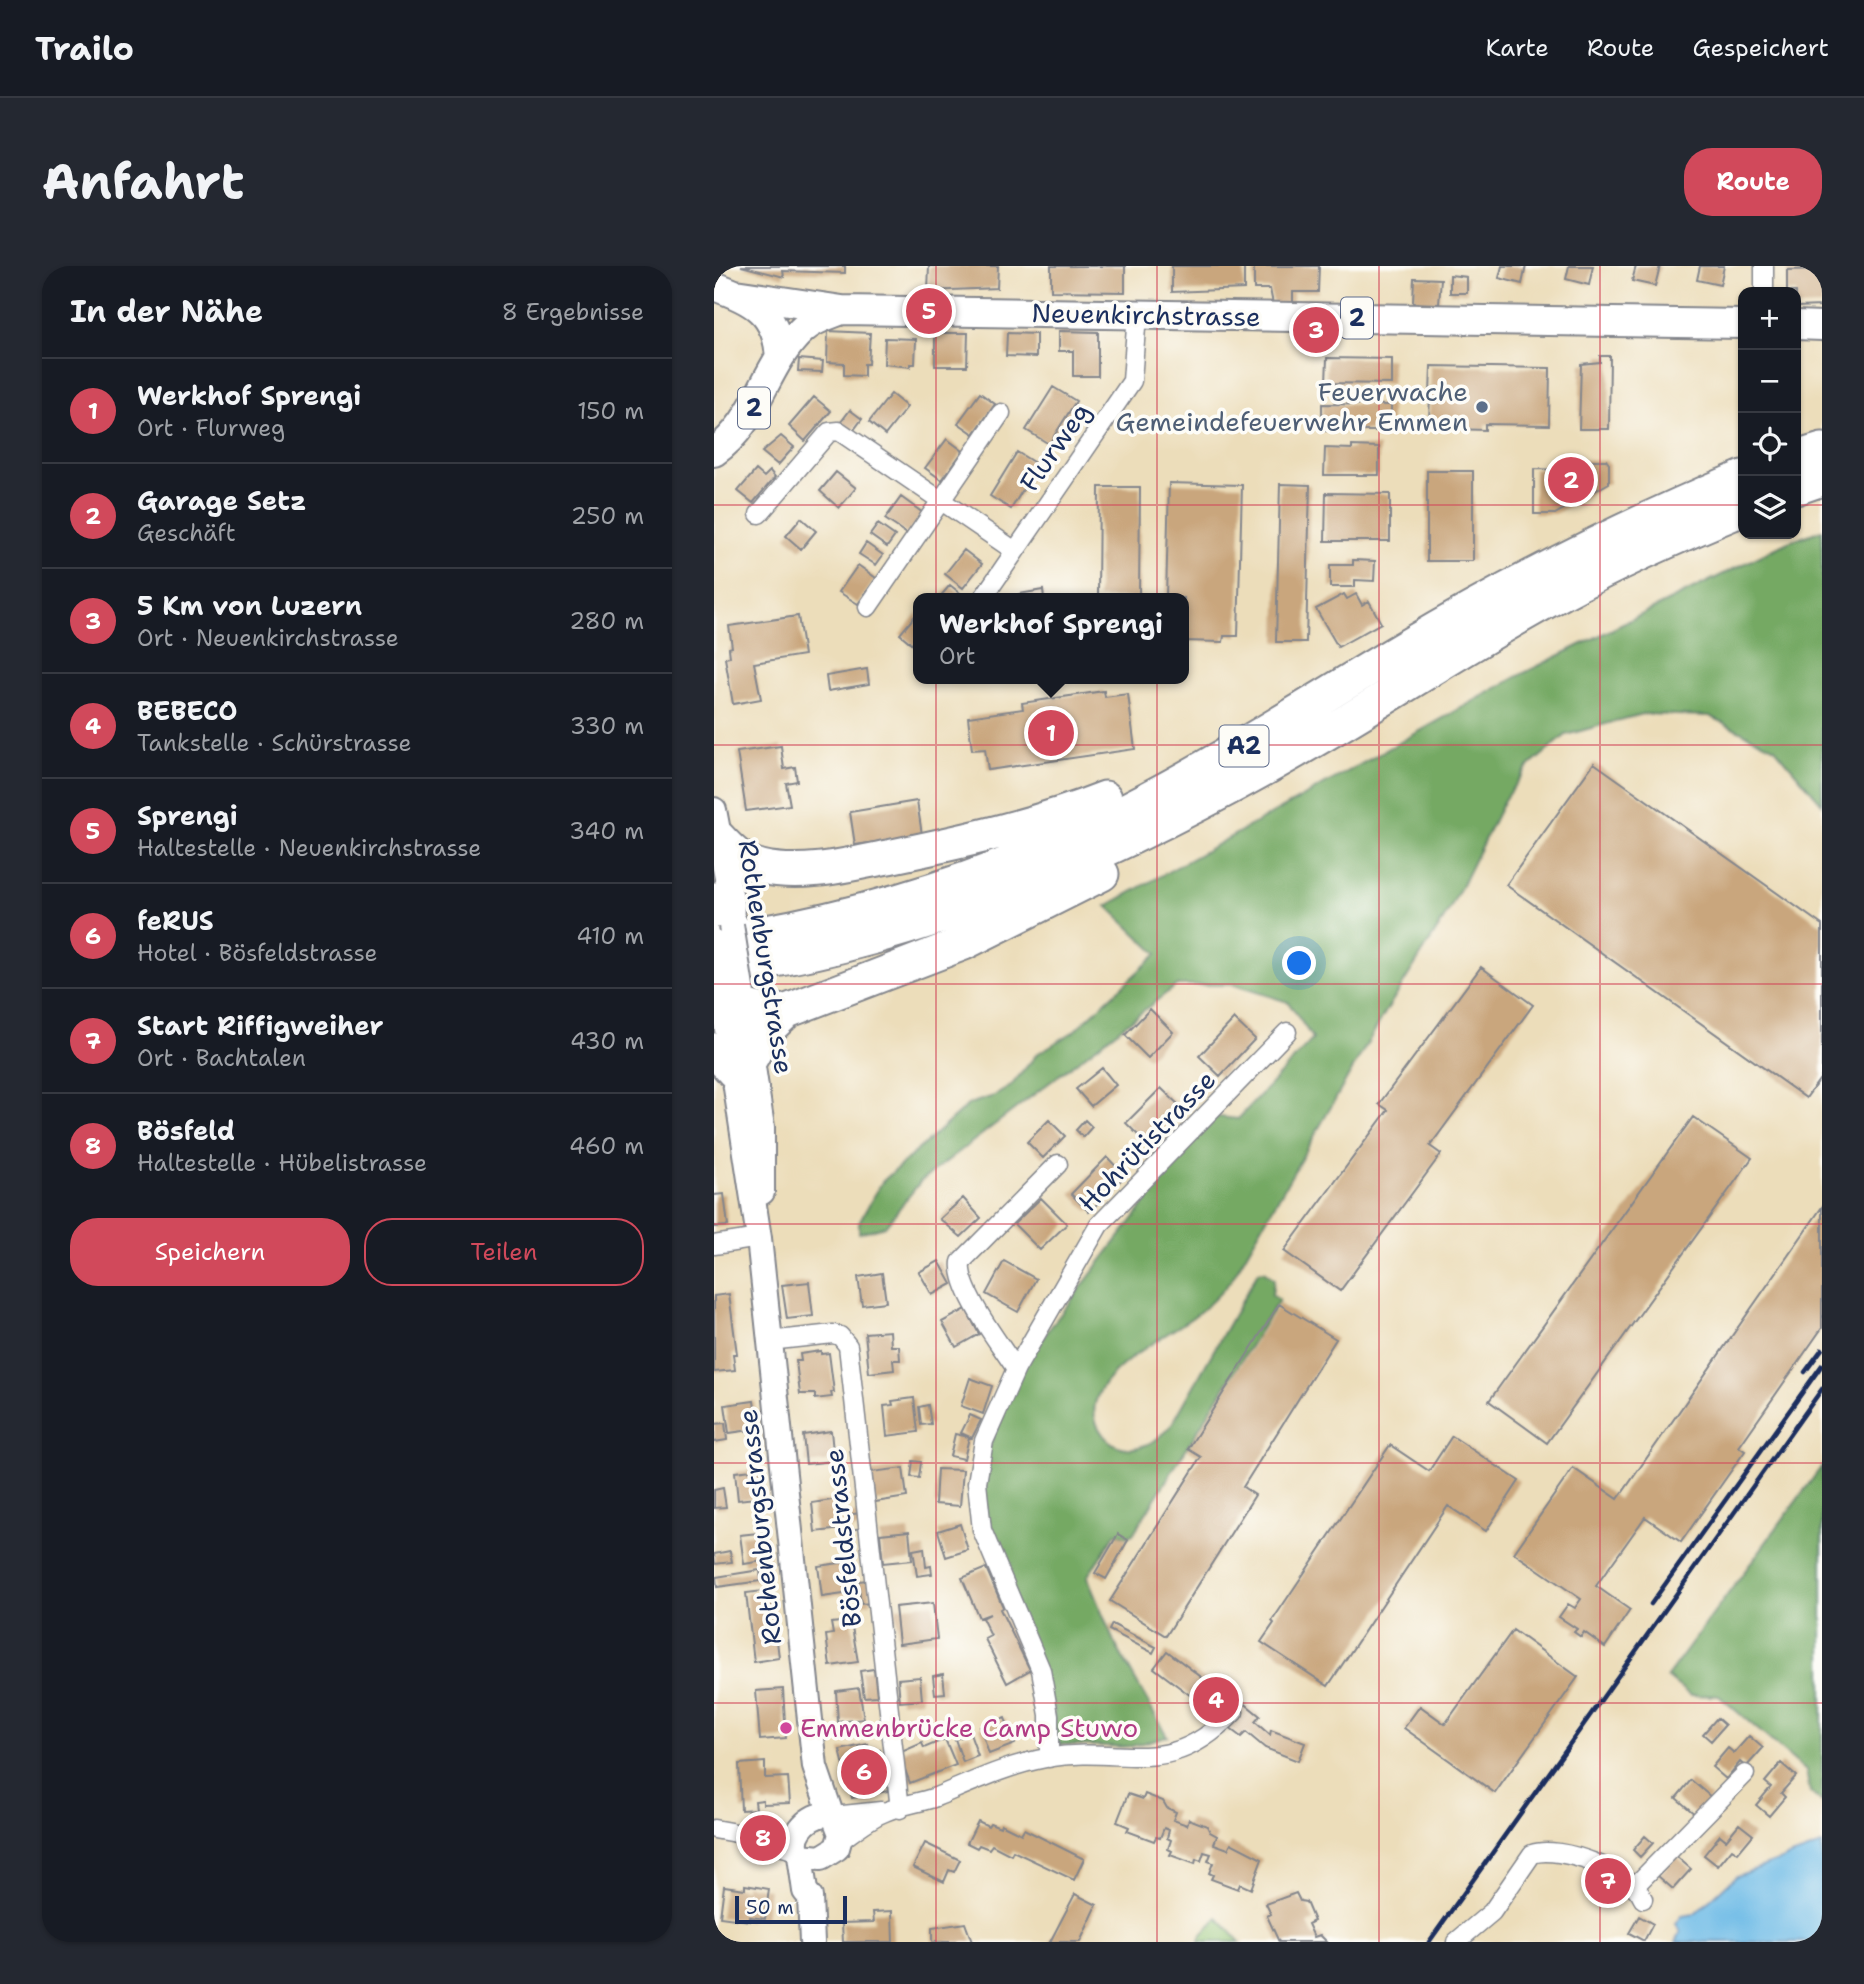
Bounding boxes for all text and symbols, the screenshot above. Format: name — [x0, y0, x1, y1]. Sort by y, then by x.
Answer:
text: Trailo — [35, 26, 134, 71]
text: Karte — [1485, 32, 1549, 64]
text: Route — [1587, 32, 1654, 64]
text: Gespeichert — [1692, 32, 1829, 64]
button: Route — [1684, 148, 1822, 216]
text: Anfahrt — [42, 149, 244, 215]
pin: 5 — [906, 285, 952, 337]
map controls — [1738, 287, 1801, 539]
button: + — [1738, 287, 1801, 350]
text: In der Nähe — [70, 291, 263, 332]
street label: Neuenkirchstrasse — [1031, 295, 1261, 334]
text: 8 Ergebnisse — [502, 297, 644, 327]
road number: 2 — [1341, 298, 1373, 338]
pin: 3 — [1293, 304, 1339, 356]
button: − — [1738, 350, 1801, 413]
place label: Feuerwache Gemeindefeuerwehr Emmen — [1116, 374, 1468, 439]
text: Werkhof Sprengi — [137, 378, 361, 413]
road number: 2 — [738, 388, 770, 428]
street label: Flurweg — [1011, 395, 1098, 498]
text: 1 — [88, 396, 98, 426]
text: 150 m — [577, 396, 644, 426]
marker: Feuerwache Gemeindefeuerwehr Emmen — [1474, 399, 1490, 415]
text: Ort · Flurweg — [137, 413, 285, 443]
button: locate — [1738, 413, 1801, 476]
pin: 2 — [1548, 454, 1594, 506]
button: layers — [1738, 476, 1801, 539]
text: Garage Setz — [137, 483, 306, 518]
text: 2 — [85, 501, 101, 531]
text: 250 m — [571, 501, 644, 531]
text: Geschäft — [137, 518, 236, 548]
text: 5 Km von Luzern — [137, 588, 362, 623]
popup — [913, 593, 1189, 684]
text: 3 — [85, 606, 101, 636]
text: 280 m — [569, 606, 644, 636]
text: Werkhof Sprengi — [939, 606, 1163, 641]
text: Ort · Neuenkirchstrasse — [137, 623, 399, 653]
text: Ort — [939, 641, 976, 671]
text: BEBECO — [137, 693, 238, 728]
pin: 1 — [1028, 707, 1074, 759]
text: 4 — [85, 711, 101, 741]
text: 330 m — [570, 711, 644, 741]
road number: A2 — [1219, 726, 1268, 766]
text: Tankstelle · Schürstrasse — [137, 728, 411, 758]
text: Sprengi — [137, 798, 238, 833]
text: 5 — [86, 816, 100, 846]
text: 340 m — [569, 816, 644, 846]
text: Haltestelle · Neuenkirchstrasse — [137, 833, 481, 863]
street label: Rothenburgstrasse — [731, 837, 802, 1077]
text: feRUS — [137, 903, 214, 938]
text: 6 — [85, 921, 101, 951]
text: 410 m — [576, 921, 644, 951]
text: Hotel · Bösfeldstrasse — [137, 938, 378, 968]
your location — [1282, 946, 1316, 980]
text: Start Riffigweiher — [137, 1008, 383, 1043]
text: 7 — [85, 1026, 101, 1056]
text: 430 m — [570, 1026, 644, 1056]
text: Ort · Bachtalen — [137, 1043, 306, 1073]
street label: Hohrütistrasse — [1070, 1062, 1223, 1219]
text: Bösfeld — [137, 1113, 235, 1148]
text: 8 — [85, 1131, 101, 1161]
text: 460 m — [569, 1131, 644, 1161]
text: Haltestelle · Hübelistrasse — [137, 1148, 427, 1178]
button: Speichern — [70, 1218, 350, 1286]
button: Teilen — [364, 1218, 644, 1286]
street label: Rothenburgstrasse — [730, 1407, 789, 1647]
street label: Bösfeldstrasse — [816, 1447, 869, 1629]
pin: 4 — [1193, 1674, 1239, 1726]
place label: Emmenbrücke Camp Stuwo — [800, 1710, 1138, 1745]
marker: Emmenbrücke Camp Stuwo — [778, 1720, 794, 1736]
pin: 6 — [841, 1746, 887, 1798]
pin: 8 — [740, 1812, 786, 1864]
pin: 7 — [1585, 1855, 1631, 1907]
scale bar — [735, 1893, 847, 1925]
text: 50 m — [746, 1895, 794, 1920]

